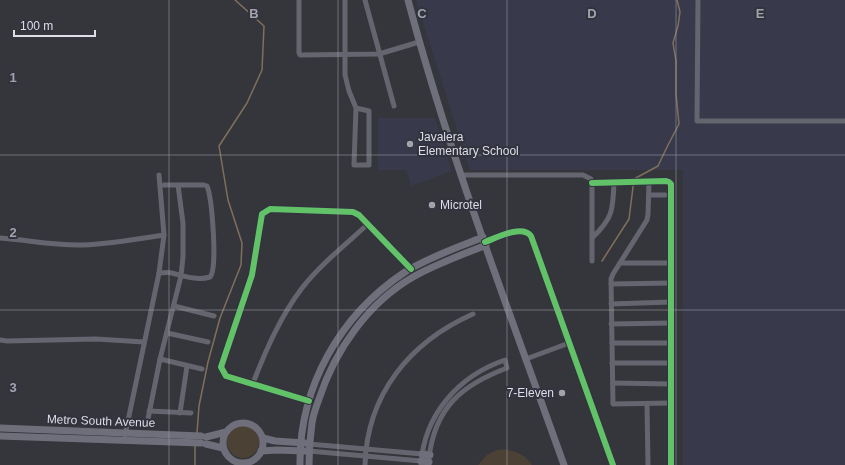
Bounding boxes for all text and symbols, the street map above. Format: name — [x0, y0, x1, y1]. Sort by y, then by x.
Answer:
text: B — [249, 6, 259, 21]
text: C — [417, 6, 427, 21]
text: D — [587, 6, 597, 21]
text: E — [756, 6, 765, 21]
scale bar — [14, 12, 95, 38]
text: 100 m — [20, 19, 53, 33]
text: 1 — [9, 70, 17, 85]
place label: Javalera Elementary School — [418, 130, 519, 158]
marker: Javalera Elementary School — [405, 139, 415, 149]
place label: Microtel — [440, 198, 482, 212]
marker: Microtel — [427, 200, 437, 210]
text: 2 — [9, 225, 17, 240]
text: 3 — [9, 380, 17, 395]
place label: 7-Eleven — [507, 386, 554, 400]
marker: 7-Eleven — [557, 388, 567, 398]
street label: Metro South Avenue — [47, 412, 156, 430]

